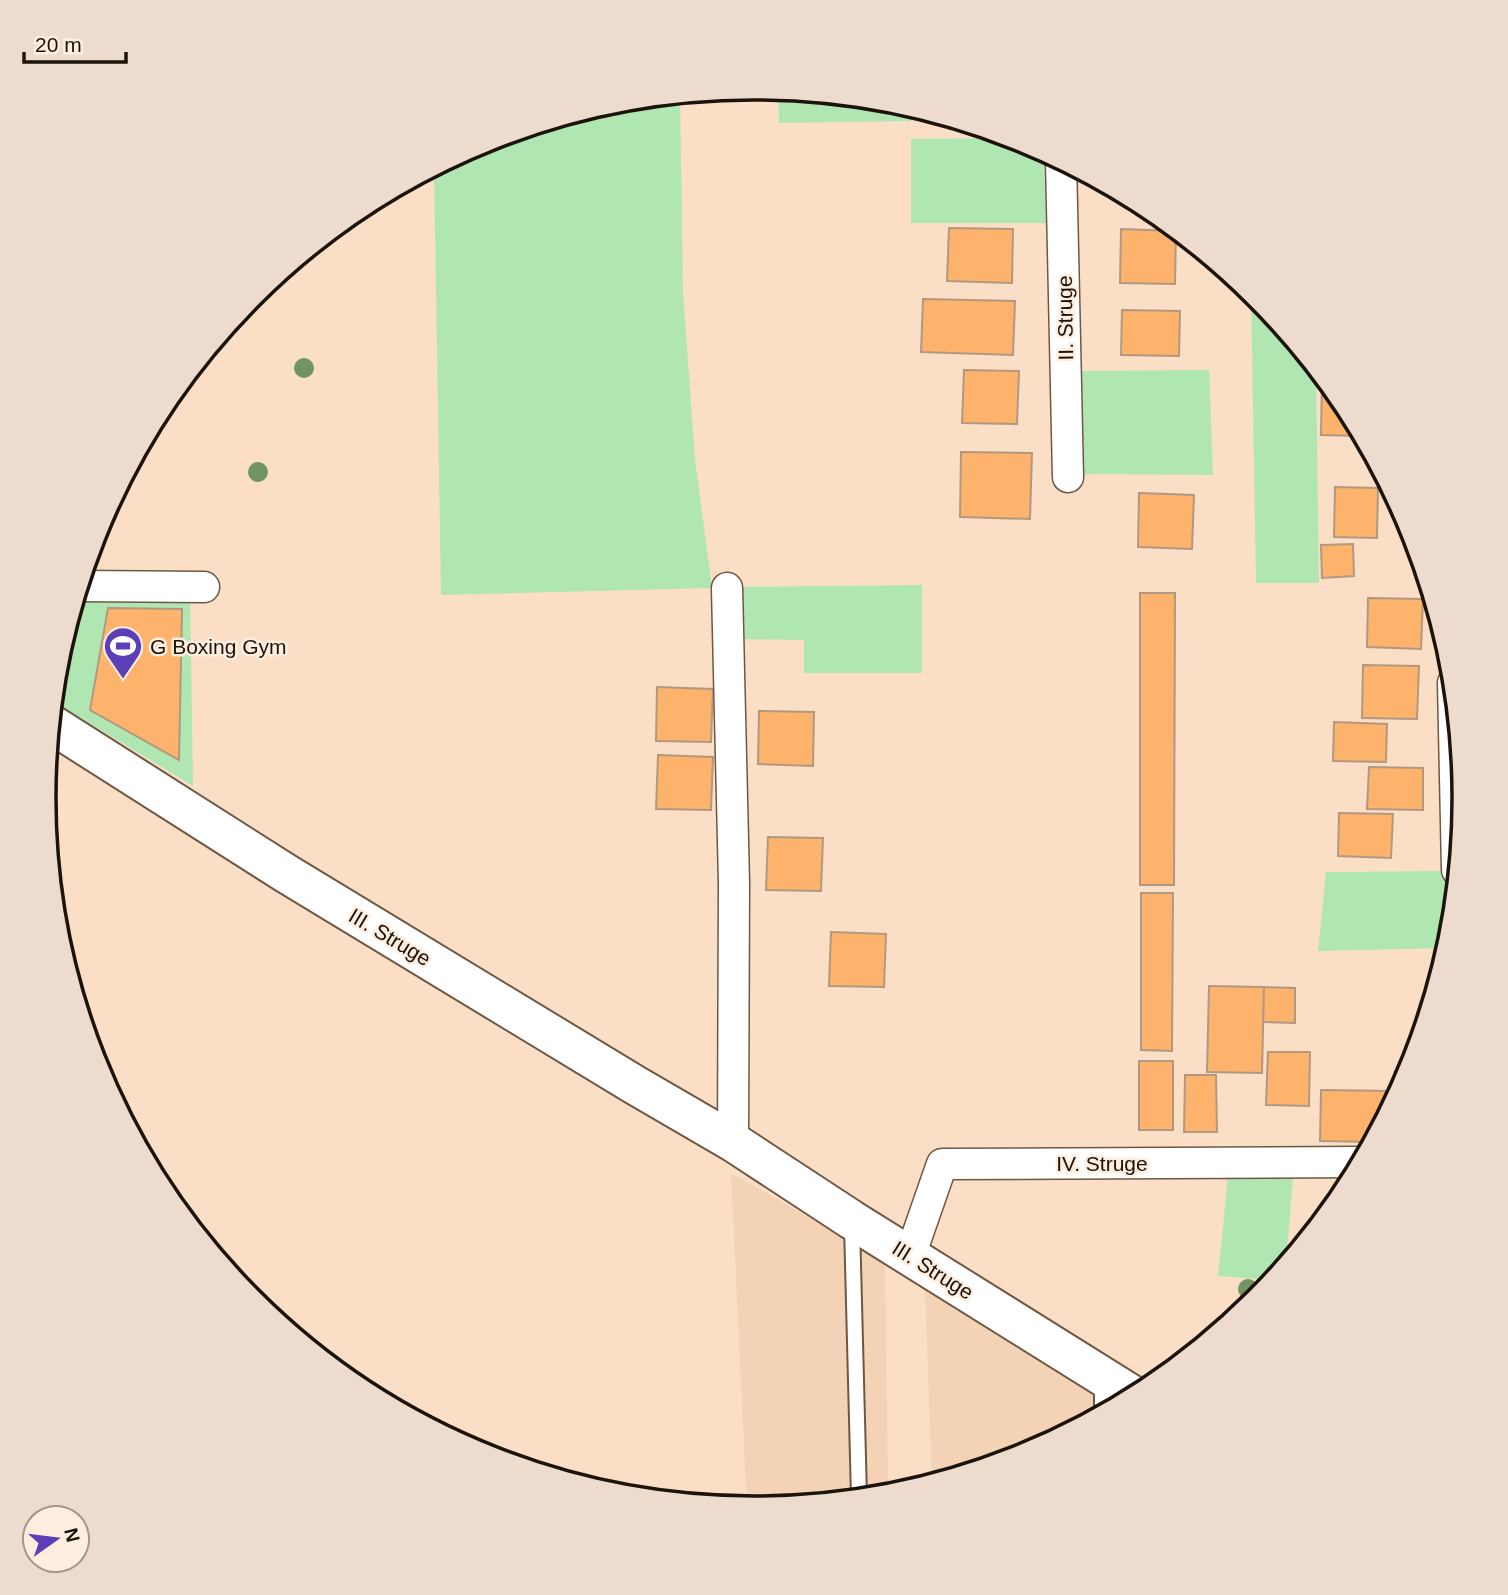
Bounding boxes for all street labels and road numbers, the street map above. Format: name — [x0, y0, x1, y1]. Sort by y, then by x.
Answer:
street label: II. Struge — [1053, 275, 1077, 361]
street label: III. Struge — [345, 904, 435, 970]
street label: IV. Struge — [1056, 1152, 1148, 1175]
street label: III. Struge — [888, 1236, 978, 1304]

